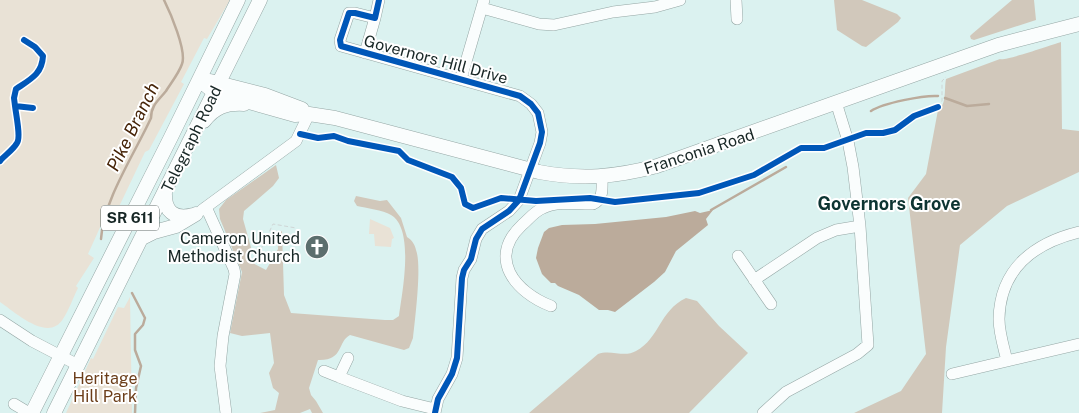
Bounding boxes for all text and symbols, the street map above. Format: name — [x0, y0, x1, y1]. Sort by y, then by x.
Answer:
street label: Governors Hill Drive — [362, 31, 510, 88]
water label: Pike Branch — [102, 79, 163, 175]
street label: Telegraph Road — [157, 83, 225, 196]
street label: Franconia Road — [642, 125, 757, 178]
district label: Governors Grove — [817, 193, 961, 214]
road number: SR 611 — [101, 206, 159, 230]
place label: Cameron United Methodist Church — [168, 229, 300, 266]
church icon: Cameron United Methodist Church — [304, 234, 330, 260]
park label: Heritage Hill Park — [72, 369, 138, 406]

